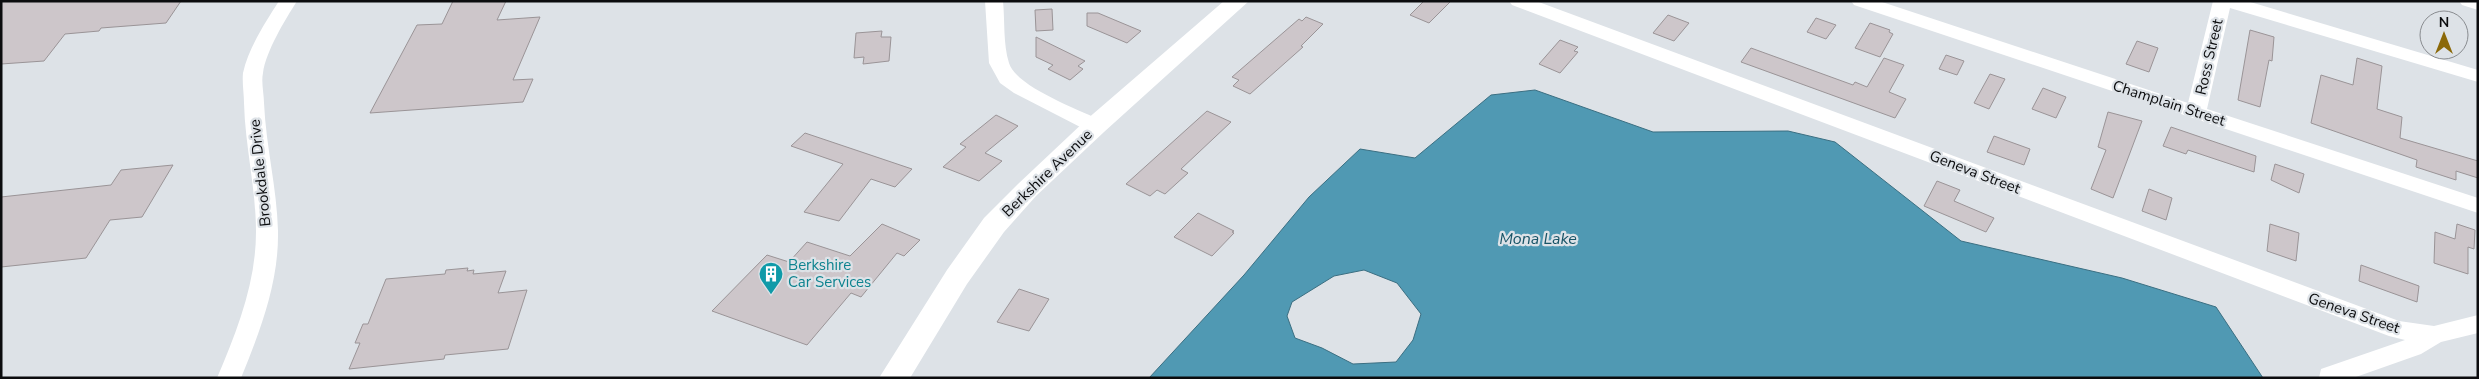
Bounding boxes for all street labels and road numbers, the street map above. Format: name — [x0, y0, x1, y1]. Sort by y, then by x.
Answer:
street label: Ross Street — [2191, 16, 2228, 97]
street label: Champlain Street — [2110, 75, 2229, 131]
street label: Brookdale Drive — [244, 118, 276, 228]
street label: Berkshire Avenue — [998, 125, 1096, 221]
street label: Geneva Street — [1927, 146, 2024, 199]
street label: Geneva Street — [2306, 288, 2403, 338]

